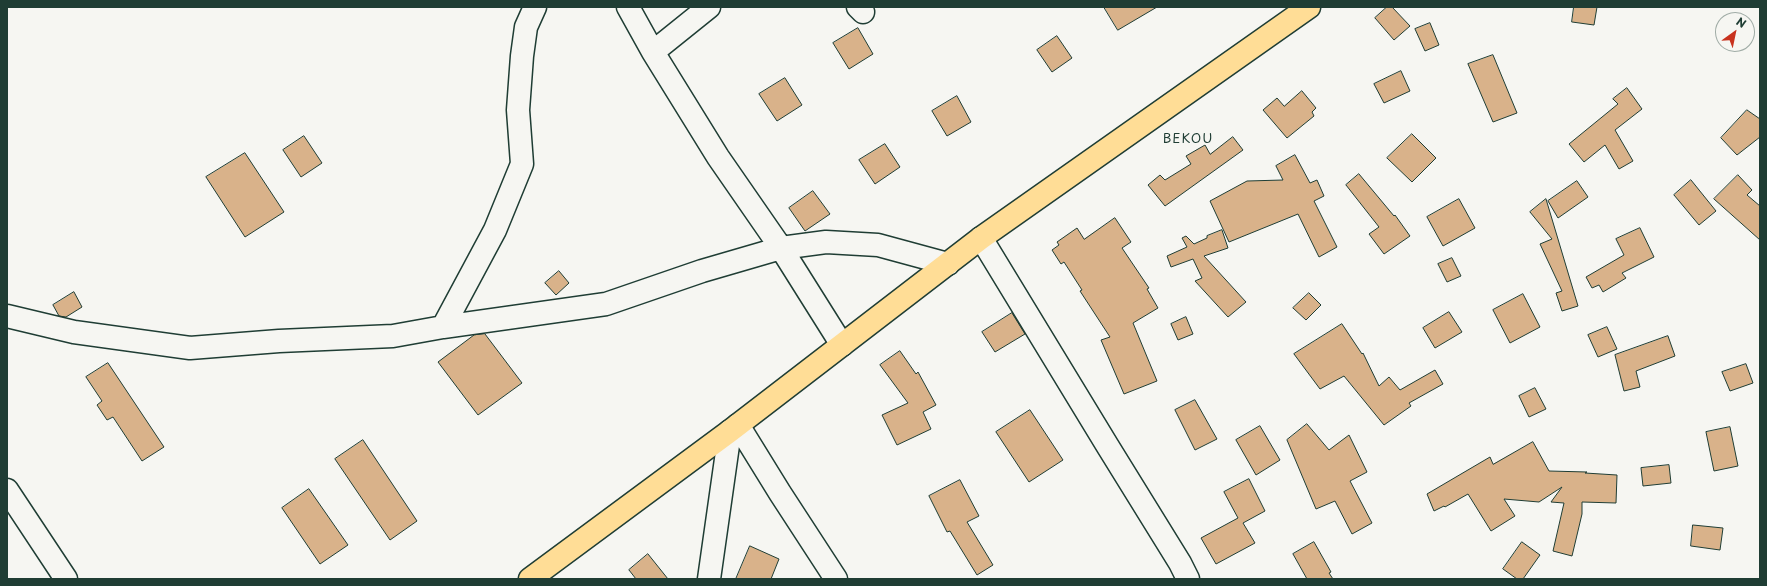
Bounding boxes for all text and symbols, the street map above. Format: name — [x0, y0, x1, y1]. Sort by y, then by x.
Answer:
north arrow — [1715, 12, 1755, 52]
text: N — [1733, 13, 1750, 32]
district label: BEKOU — [1162, 131, 1214, 147]

